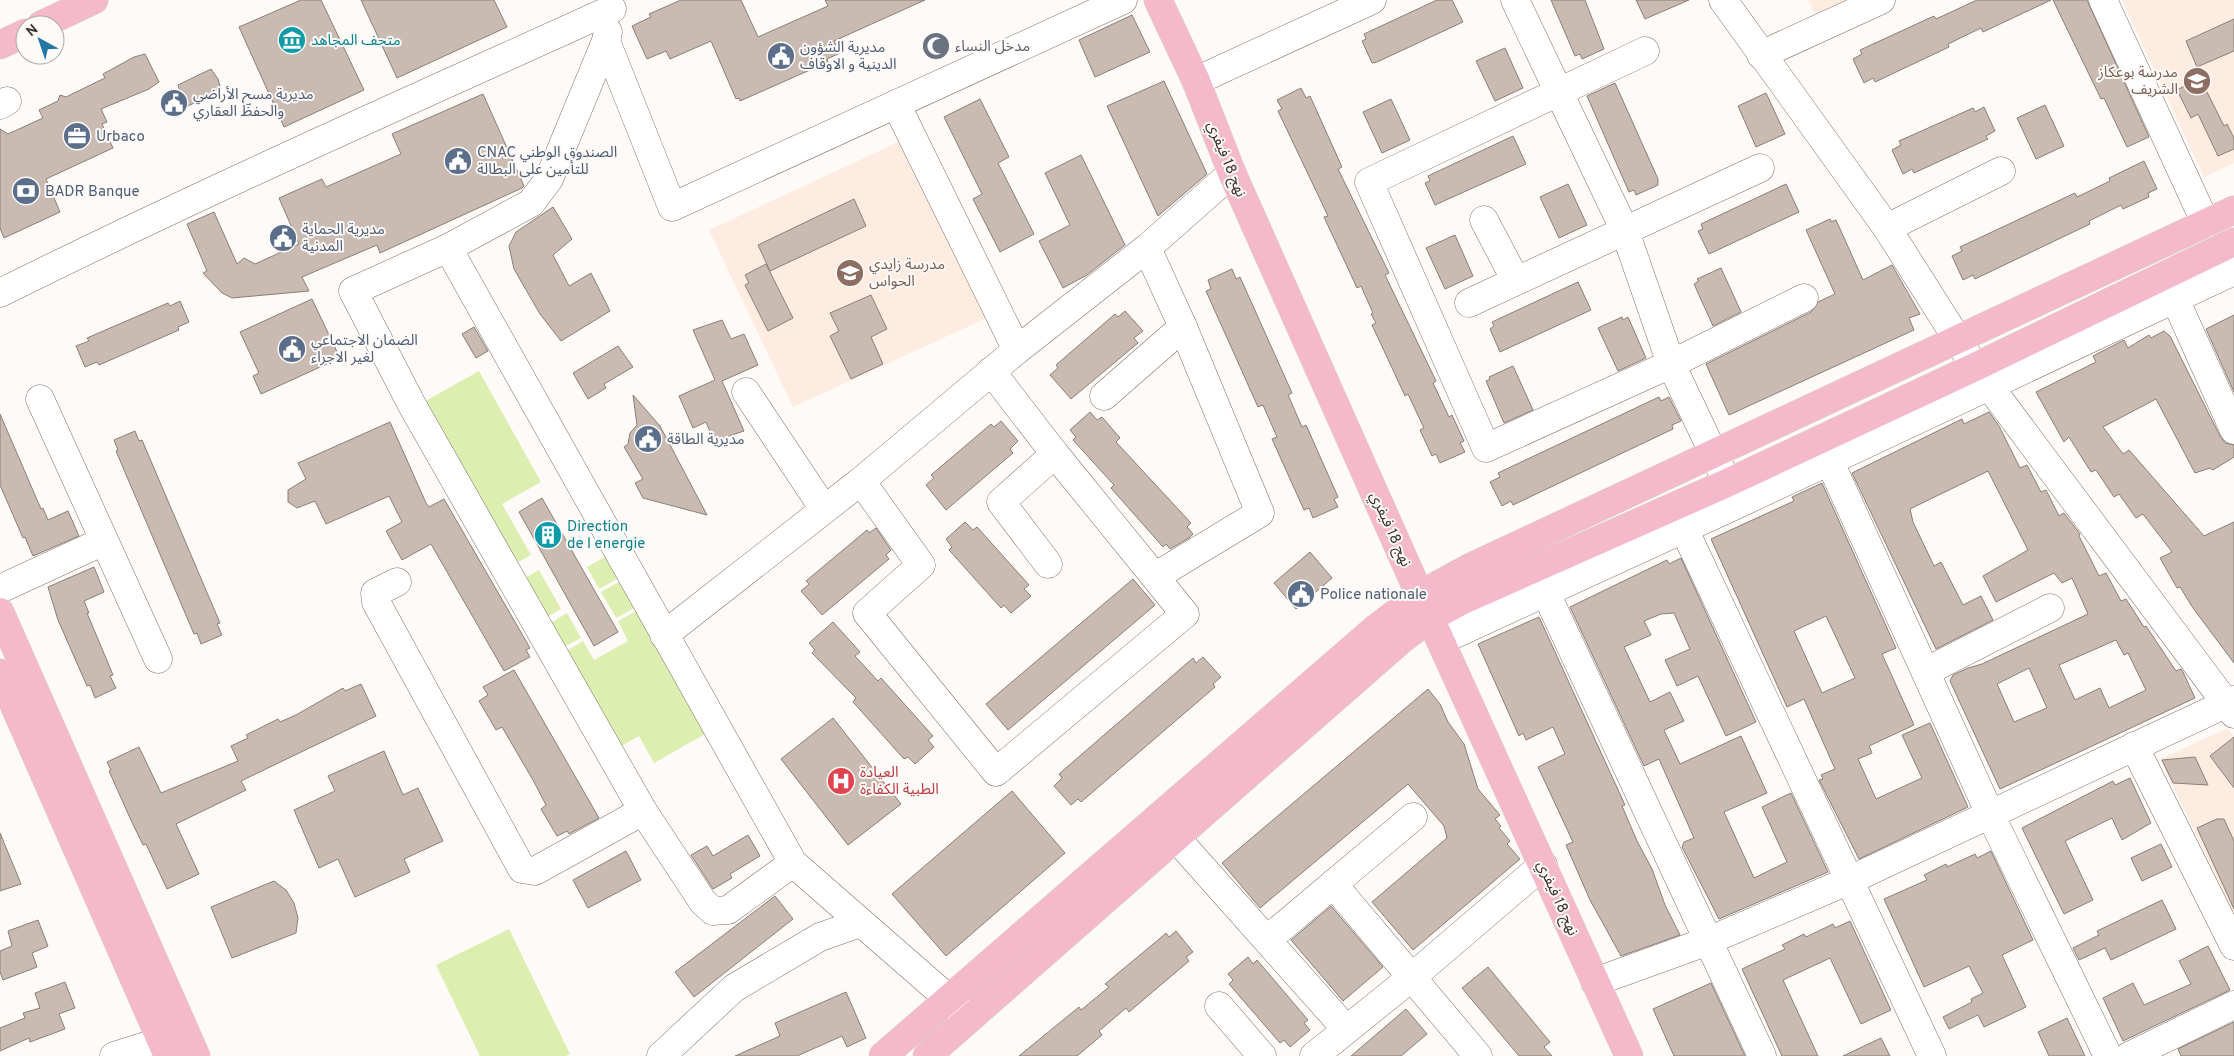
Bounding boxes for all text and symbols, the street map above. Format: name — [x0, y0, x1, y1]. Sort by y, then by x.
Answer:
north arrow — [15, 15, 65, 65]
text: N — [23, 21, 42, 41]
museum icon: متحف المجاهد — [277, 25, 307, 55]
mosque icon: مدخل النساء — [921, 31, 951, 61]
place label: متحف المجاهد — [311, 32, 401, 51]
place label: مدخل النساء — [955, 38, 1030, 57]
place label: مديرية الشؤون الدينية و الاوقاف — [800, 39, 897, 75]
public building icon: مديرية الشؤون الدينية و الاوقاف — [766, 41, 796, 71]
place label: مدرسة بوعكاز الشريف — [2097, 64, 2178, 100]
school or university icon: مدرسة بوعكاز الشريف — [2182, 66, 2212, 96]
place label: مديرية مسح الأراضي والحفظ العقاري — [193, 86, 314, 122]
public building icon: مديرية مسح الأراضي والحفظ العقاري — [159, 88, 189, 118]
street label: نهج 18 فيفري — [1201, 119, 1249, 201]
office icon: Urbaco — [62, 121, 92, 151]
place label: Urbaco — [96, 128, 145, 147]
place label: CNAC الصندوق الوطني للتأمين على البطالة — [477, 144, 617, 180]
public building icon: CNAC الصندوق الوطني للتأمين على البطالة — [443, 146, 473, 176]
bank icon: BADR Banque — [11, 176, 41, 206]
place label: BADR Banque — [45, 183, 140, 202]
place label: مديرية الحماية المدنية — [302, 221, 385, 257]
public building icon: مديرية الحماية المدنية — [268, 223, 298, 253]
place label: مدرسة زايدي الحواس — [869, 256, 945, 292]
school or university icon: مدرسة زايدي الحواس — [835, 258, 865, 288]
place label: الضمان الاجتماعي لغير الاجراء — [311, 332, 418, 368]
public building icon: الضمان الاجتماعي لغير الاجراء — [277, 334, 307, 364]
public building icon: مديرية الطاقة — [633, 424, 663, 454]
place label: مديرية الطاقة — [667, 431, 745, 450]
street label: نهج 18 فيفري — [1364, 489, 1415, 571]
place label: Direction de l energie — [567, 518, 645, 554]
building icon: Direction de l energie — [533, 520, 563, 550]
public building icon: Police nationale — [1286, 579, 1316, 609]
place label: Police nationale — [1320, 586, 1427, 605]
place label: العيادة الطبية الكفاءة — [860, 764, 939, 800]
hospital icon: العيادة الطبية الكفاءة — [826, 766, 856, 796]
street label: نهج 18 فيفري — [1531, 858, 1582, 940]

